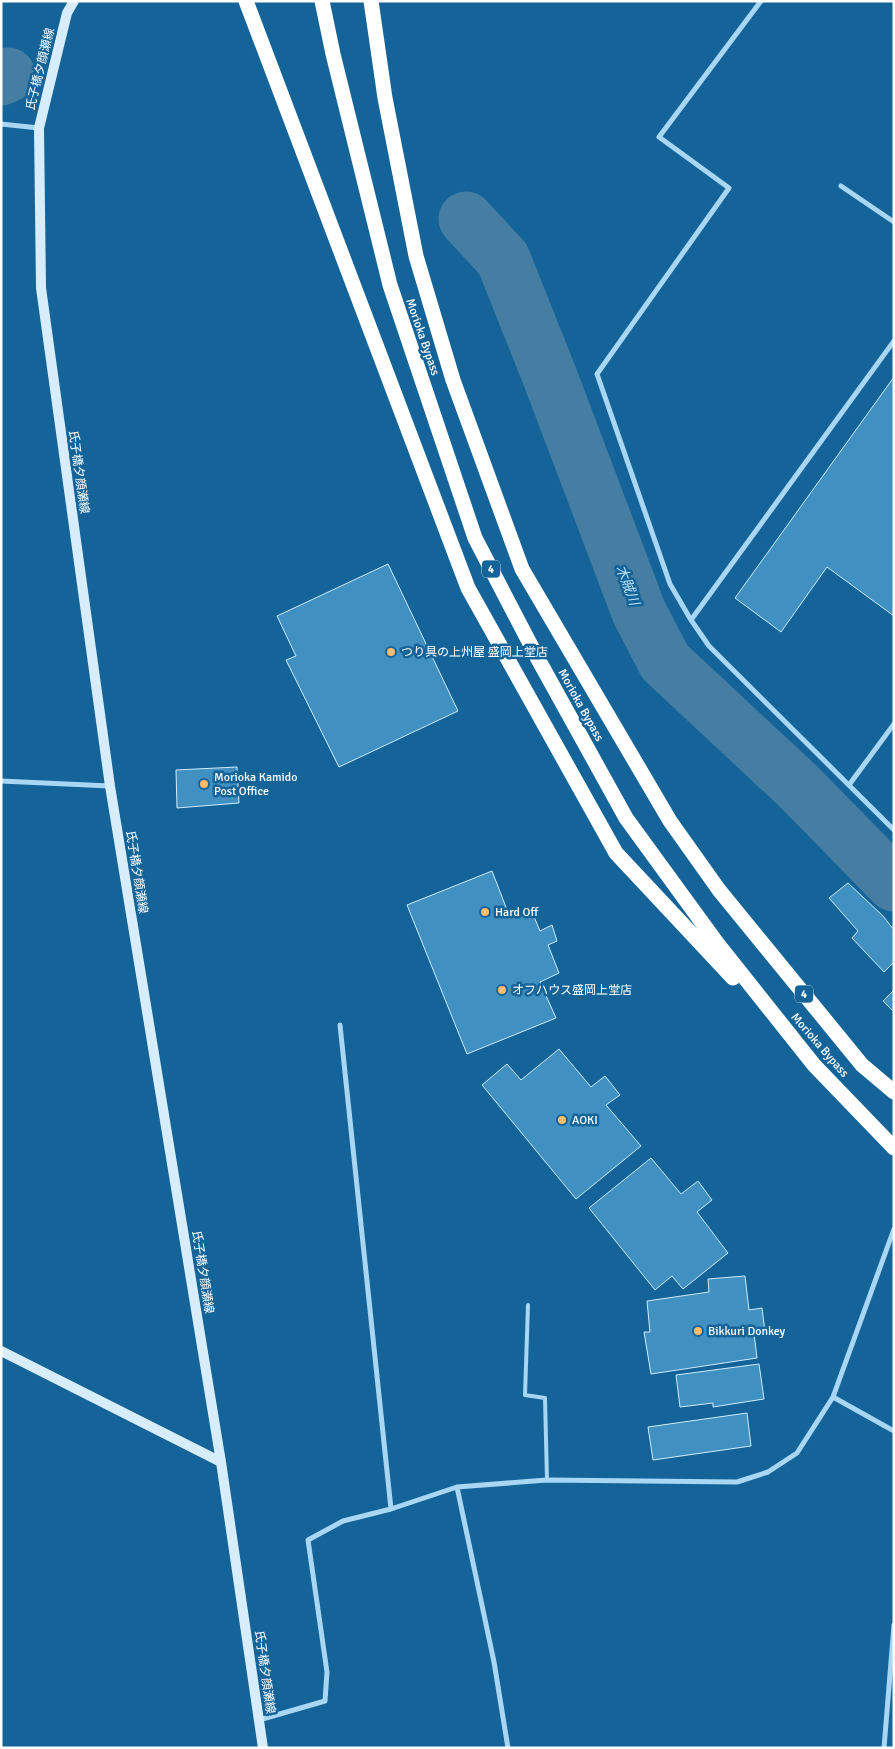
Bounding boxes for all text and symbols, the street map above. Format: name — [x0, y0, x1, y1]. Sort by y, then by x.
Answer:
street label: 氏子橋夕顔瀬線 — [23, 27, 58, 112]
street label: Morioka Bypass — [402, 297, 443, 378]
street label: 氏子橋夕顔瀬線 — [65, 429, 92, 515]
road number: 4 — [482, 560, 500, 578]
water label: 木賊川 — [612, 563, 644, 610]
place label: つり具の上州屋 盛岡上堂店 — [401, 645, 548, 660]
marker: つり具の上州屋 盛岡上堂店 — [385, 646, 397, 658]
street label: Morioka Bypass — [555, 666, 607, 744]
place label: Morioka Kamido Post Office — [214, 770, 297, 799]
marker: Morioka Kamido Post Office — [198, 778, 210, 790]
street label: 氏子橋夕顔瀬線 — [123, 829, 150, 915]
place label: Hard Off — [495, 905, 539, 920]
marker: Hard Off — [479, 906, 491, 918]
place label: オフハウス盛岡上堂店 — [512, 983, 632, 998]
marker: オフハウス盛岡上堂店 — [496, 984, 508, 996]
road number: 4 — [795, 986, 813, 1002]
street label: Morioka Bypass — [788, 1010, 852, 1081]
place label: AOKI — [572, 1113, 598, 1128]
marker: AOKI — [556, 1114, 568, 1126]
street label: 氏子橋夕顔瀬線 — [189, 1229, 216, 1315]
place label: Bikkuri Donkey — [708, 1324, 786, 1339]
marker: Bikkuri Donkey — [692, 1325, 704, 1337]
street label: 氏子橋夕顔瀬線 — [251, 1629, 278, 1715]

